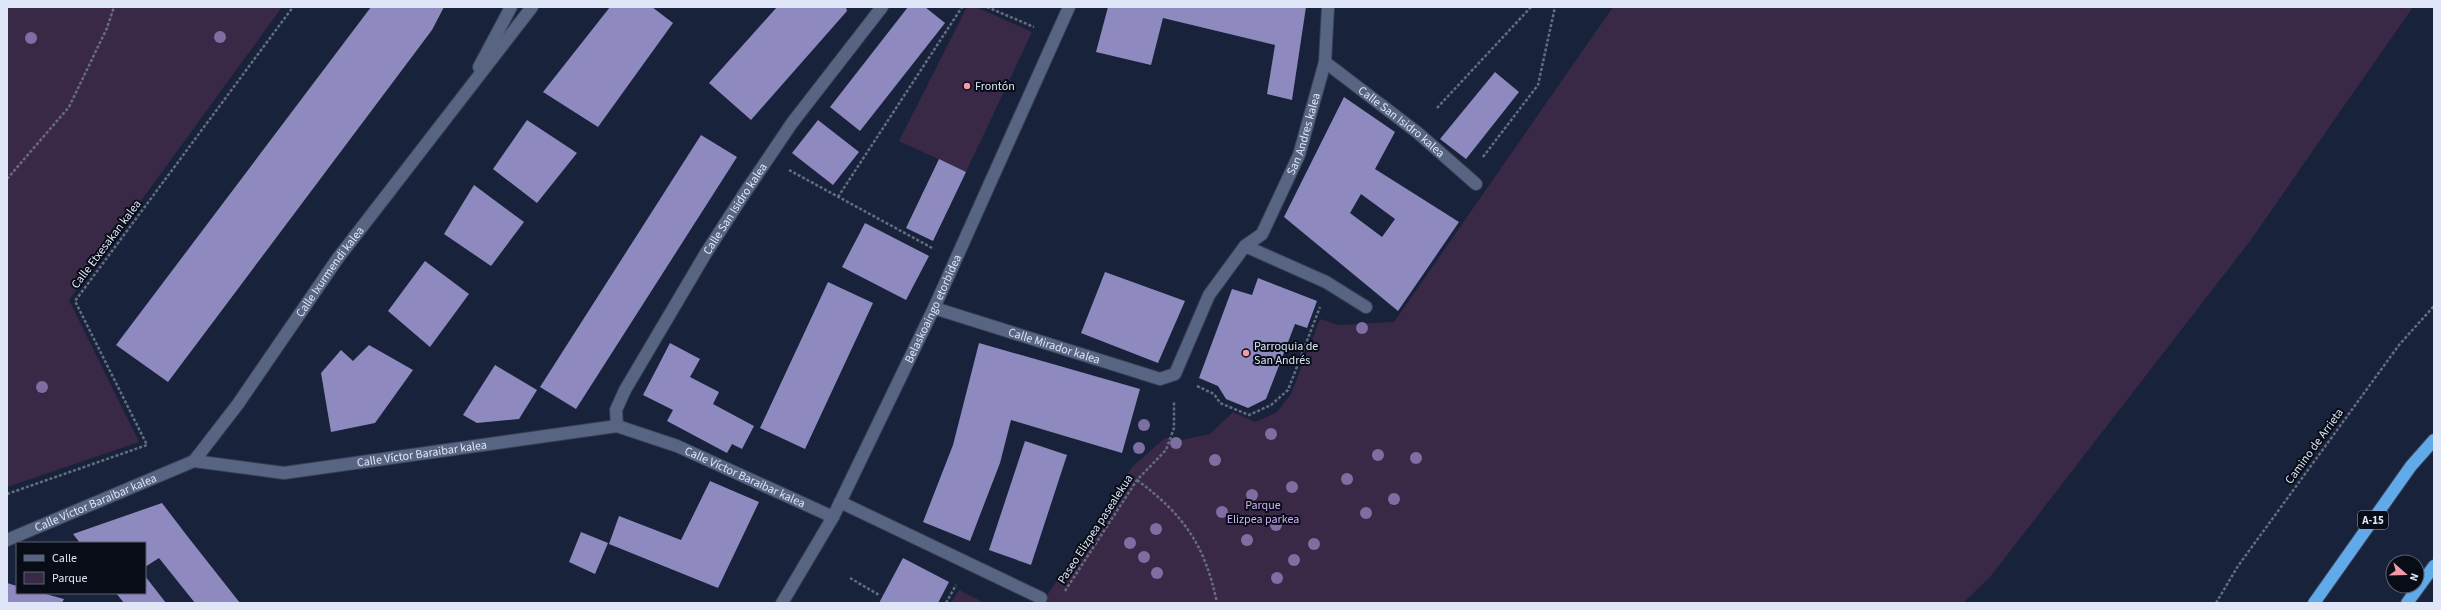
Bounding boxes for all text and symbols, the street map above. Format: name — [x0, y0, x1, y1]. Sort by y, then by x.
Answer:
place label: Frontón — [975, 78, 1015, 95]
marker: Frontón — [962, 81, 972, 91]
street label: Calle San Isidro kalea — [1354, 82, 1448, 162]
street label: San Andres kalea — [1283, 91, 1325, 178]
street label: Calle San Isidro kalea — [699, 160, 772, 258]
street label: Calle Etxesakan kalea — [67, 196, 145, 292]
street label: Calle Ixurmendi kalea — [292, 223, 368, 321]
street label: Belaskoaingo etorbidea — [901, 252, 966, 366]
street label: Calle Mirador kalea — [1006, 324, 1102, 369]
place label: Parroquia de San Andrés — [1254, 338, 1318, 369]
marker: Parroquia de San Andrés — [1241, 348, 1251, 358]
street label: Camino de Arrieta — [2281, 405, 2348, 488]
street label: Calle Víctor Baraibar kalea — [356, 436, 488, 472]
street label: Calle Víctor Baraibar kalea — [682, 443, 808, 512]
street label: Calle Víctor Baraibar kalea — [32, 470, 159, 536]
street label: Paseo Elizpea pasealekua — [1054, 471, 1137, 587]
park label: Parque Elizpea parkea — [1227, 497, 1299, 528]
road number: A-15 — [2358, 511, 2388, 529]
legend — [16, 542, 146, 594]
text: Calle — [52, 550, 77, 567]
north arrow — [2385, 554, 2425, 594]
text: Parque — [52, 570, 88, 587]
text: N — [2406, 571, 2422, 583]

